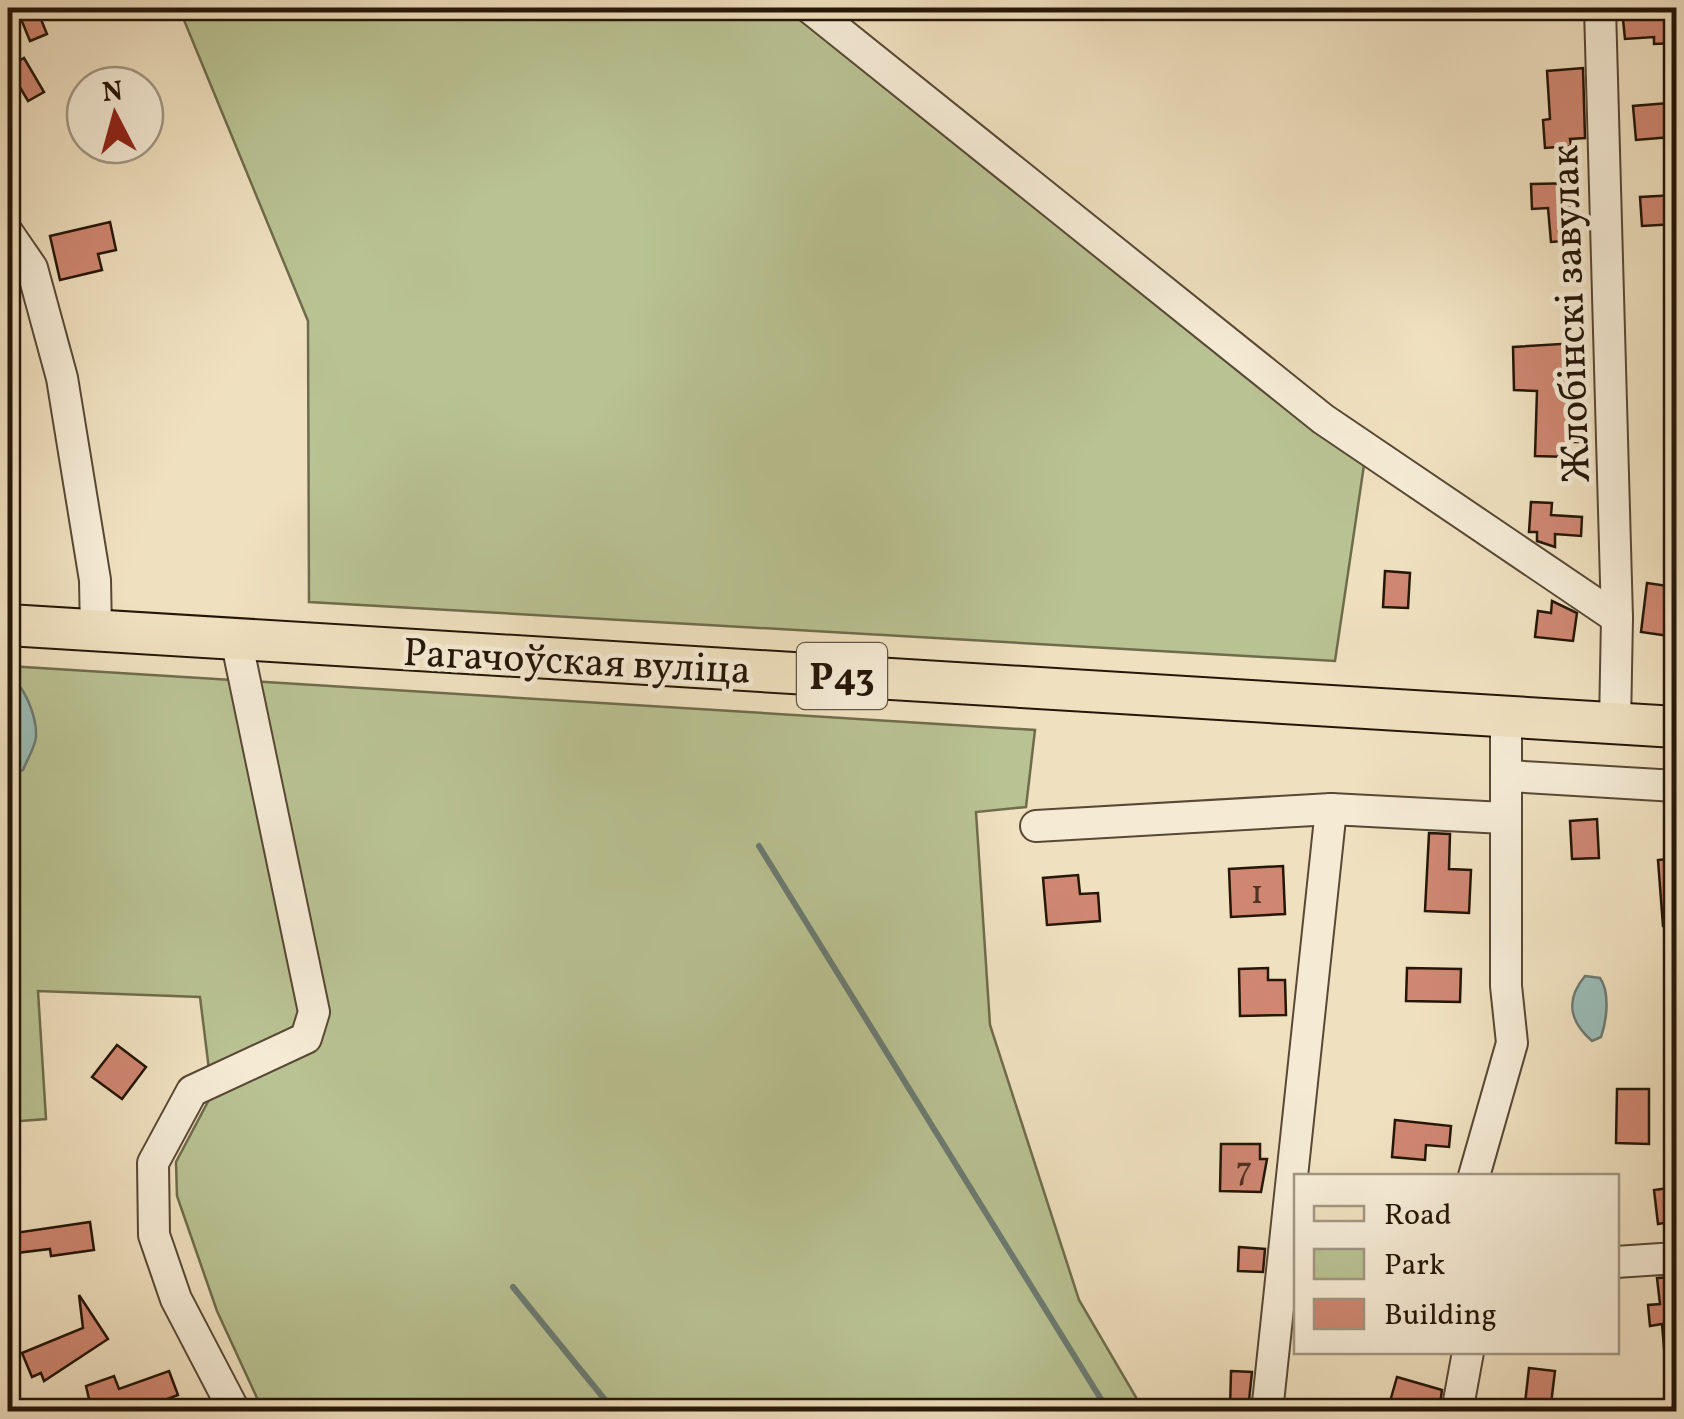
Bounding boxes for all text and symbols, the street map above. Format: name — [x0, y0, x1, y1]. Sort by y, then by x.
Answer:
north arrow — [65, 65, 165, 165]
text: N — [101, 72, 125, 113]
street label: Жлобінскі завулак — [1539, 144, 1607, 484]
street label: Рагачоўская вуліца — [401, 627, 752, 701]
road number: Р43 — [797, 643, 887, 709]
house number: 1 — [1250, 870, 1264, 918]
house number: 7 — [1236, 1147, 1252, 1195]
legend — [1294, 1174, 1619, 1354]
text: Road — [1384, 1195, 1452, 1237]
text: Park — [1384, 1245, 1445, 1287]
text: Building — [1384, 1295, 1497, 1337]

